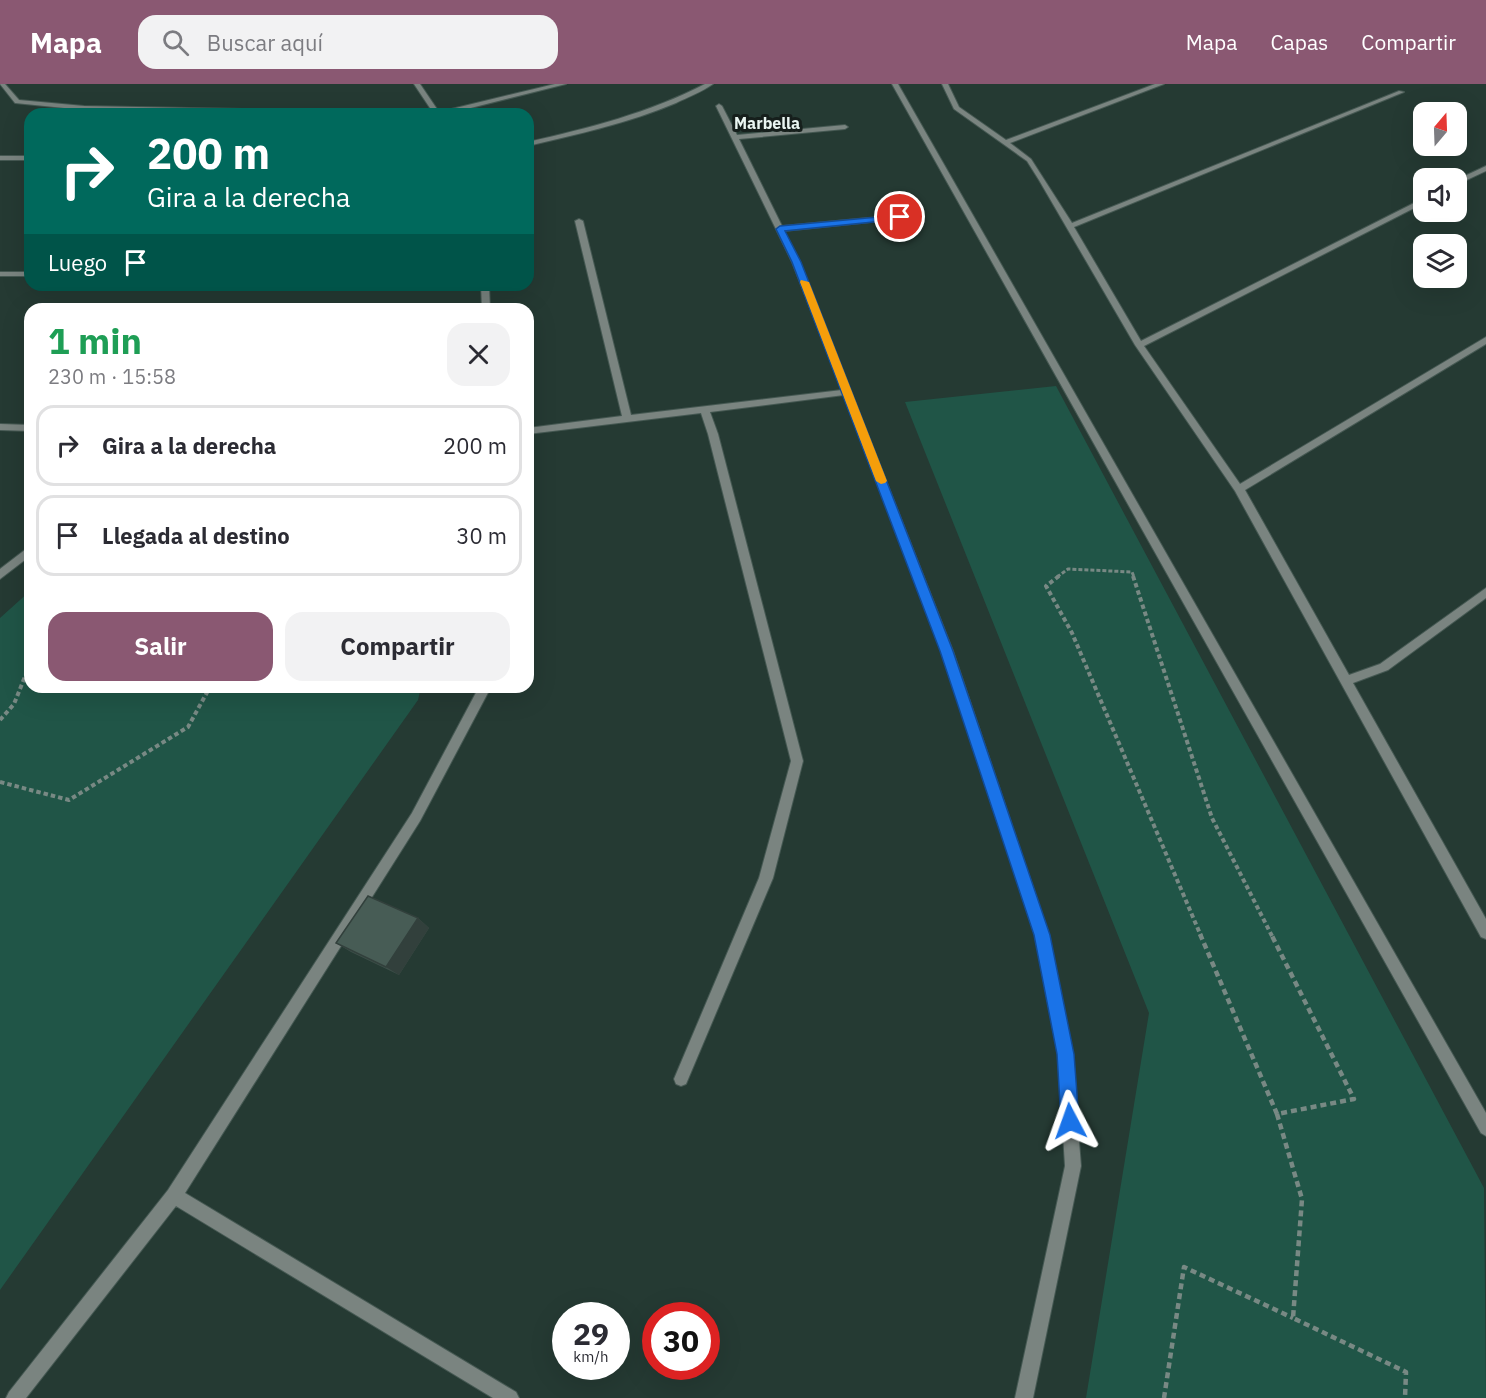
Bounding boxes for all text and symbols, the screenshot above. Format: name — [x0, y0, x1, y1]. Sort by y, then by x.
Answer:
search box — [138, 15, 558, 69]
text: Mapa — [30, 24, 102, 61]
icon: search — [159, 26, 192, 59]
text: Buscar aquí — [207, 28, 323, 57]
text: Mapa — [1186, 28, 1237, 56]
text: Capas — [1270, 28, 1328, 56]
text: Compartir — [1361, 28, 1456, 56]
north arrow — [1413, 102, 1467, 156]
map controls — [1413, 102, 1467, 288]
district label: Marbella — [734, 113, 800, 133]
text: 200 m — [147, 126, 270, 181]
icon: right — [48, 132, 126, 210]
button: sound — [1413, 168, 1467, 222]
text: Gira a la derecha — [147, 179, 350, 214]
pin — [874, 191, 925, 242]
icon: arrive — [883, 200, 916, 233]
button: layers — [1413, 234, 1467, 288]
icon: arrive — [119, 246, 152, 279]
text: Luego — [48, 248, 107, 277]
text: 1 min — [48, 317, 142, 364]
button: close — [447, 323, 510, 386]
text: 230 m · 15:58 — [48, 363, 176, 390]
icon: right — [51, 429, 84, 462]
text: Gira a la derecha — [102, 431, 276, 460]
text: 200 m — [443, 431, 507, 460]
icon: arrive — [51, 519, 84, 552]
text: Llegada al destino — [102, 521, 290, 550]
text: 30 m — [456, 521, 507, 550]
button: Salir — [48, 612, 273, 681]
button: Compartir — [285, 612, 510, 681]
position arrow — [1038, 1089, 1102, 1153]
speed limit sign: 30 — [642, 1302, 720, 1380]
text: 29 — [573, 1314, 609, 1353]
text: km/h — [573, 1347, 609, 1366]

